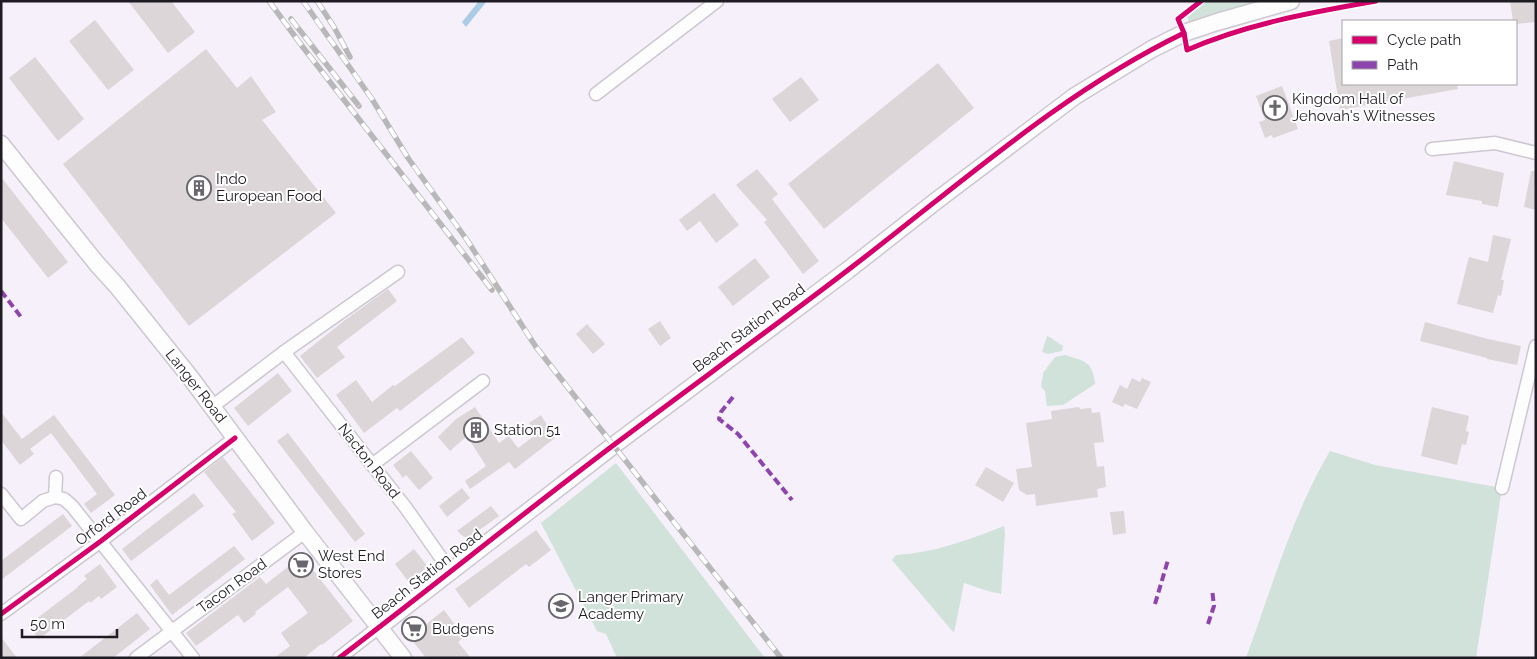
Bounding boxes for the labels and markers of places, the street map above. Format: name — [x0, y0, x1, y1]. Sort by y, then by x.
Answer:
place label: Kingdom Hall of Jehovah's Witnesses — [1292, 90, 1435, 125]
church icon: Kingdom Hall of Jehovah's Witnesses — [1262, 95, 1288, 121]
place label: Indo European Food — [216, 170, 322, 205]
building icon: Indo European Food — [186, 175, 212, 201]
building icon: Station 51 — [463, 417, 489, 443]
place label: Station 51 — [494, 421, 561, 439]
place label: West End Stores — [318, 547, 385, 582]
supermarket icon: West End Stores — [288, 552, 314, 578]
place label: Langer Primary Academy — [578, 588, 684, 623]
school or university icon: Langer Primary Academy — [548, 593, 574, 619]
supermarket icon: Budgens — [401, 616, 427, 642]
place label: Budgens — [432, 620, 494, 638]

